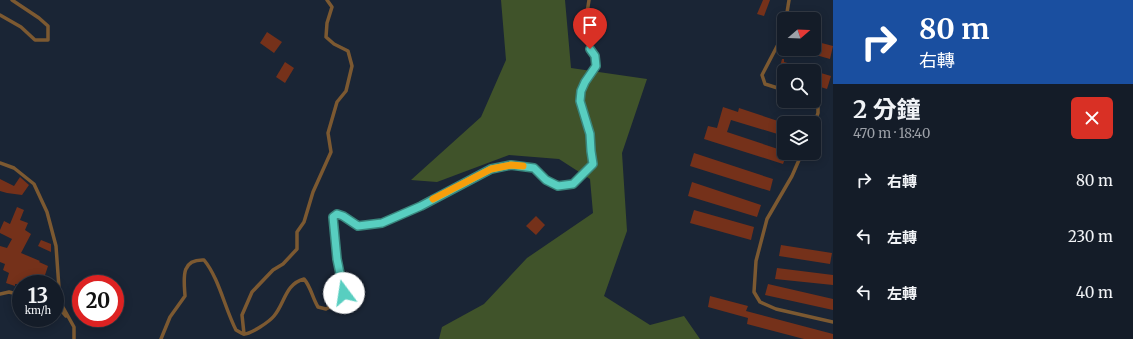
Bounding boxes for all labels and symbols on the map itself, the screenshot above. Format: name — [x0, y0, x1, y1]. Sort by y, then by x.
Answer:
pin — [573, 8, 607, 49]
north arrow — [777, 12, 821, 56]
position arrow — [323, 272, 365, 314]
speed limit sign: 20 — [72, 275, 124, 327]

